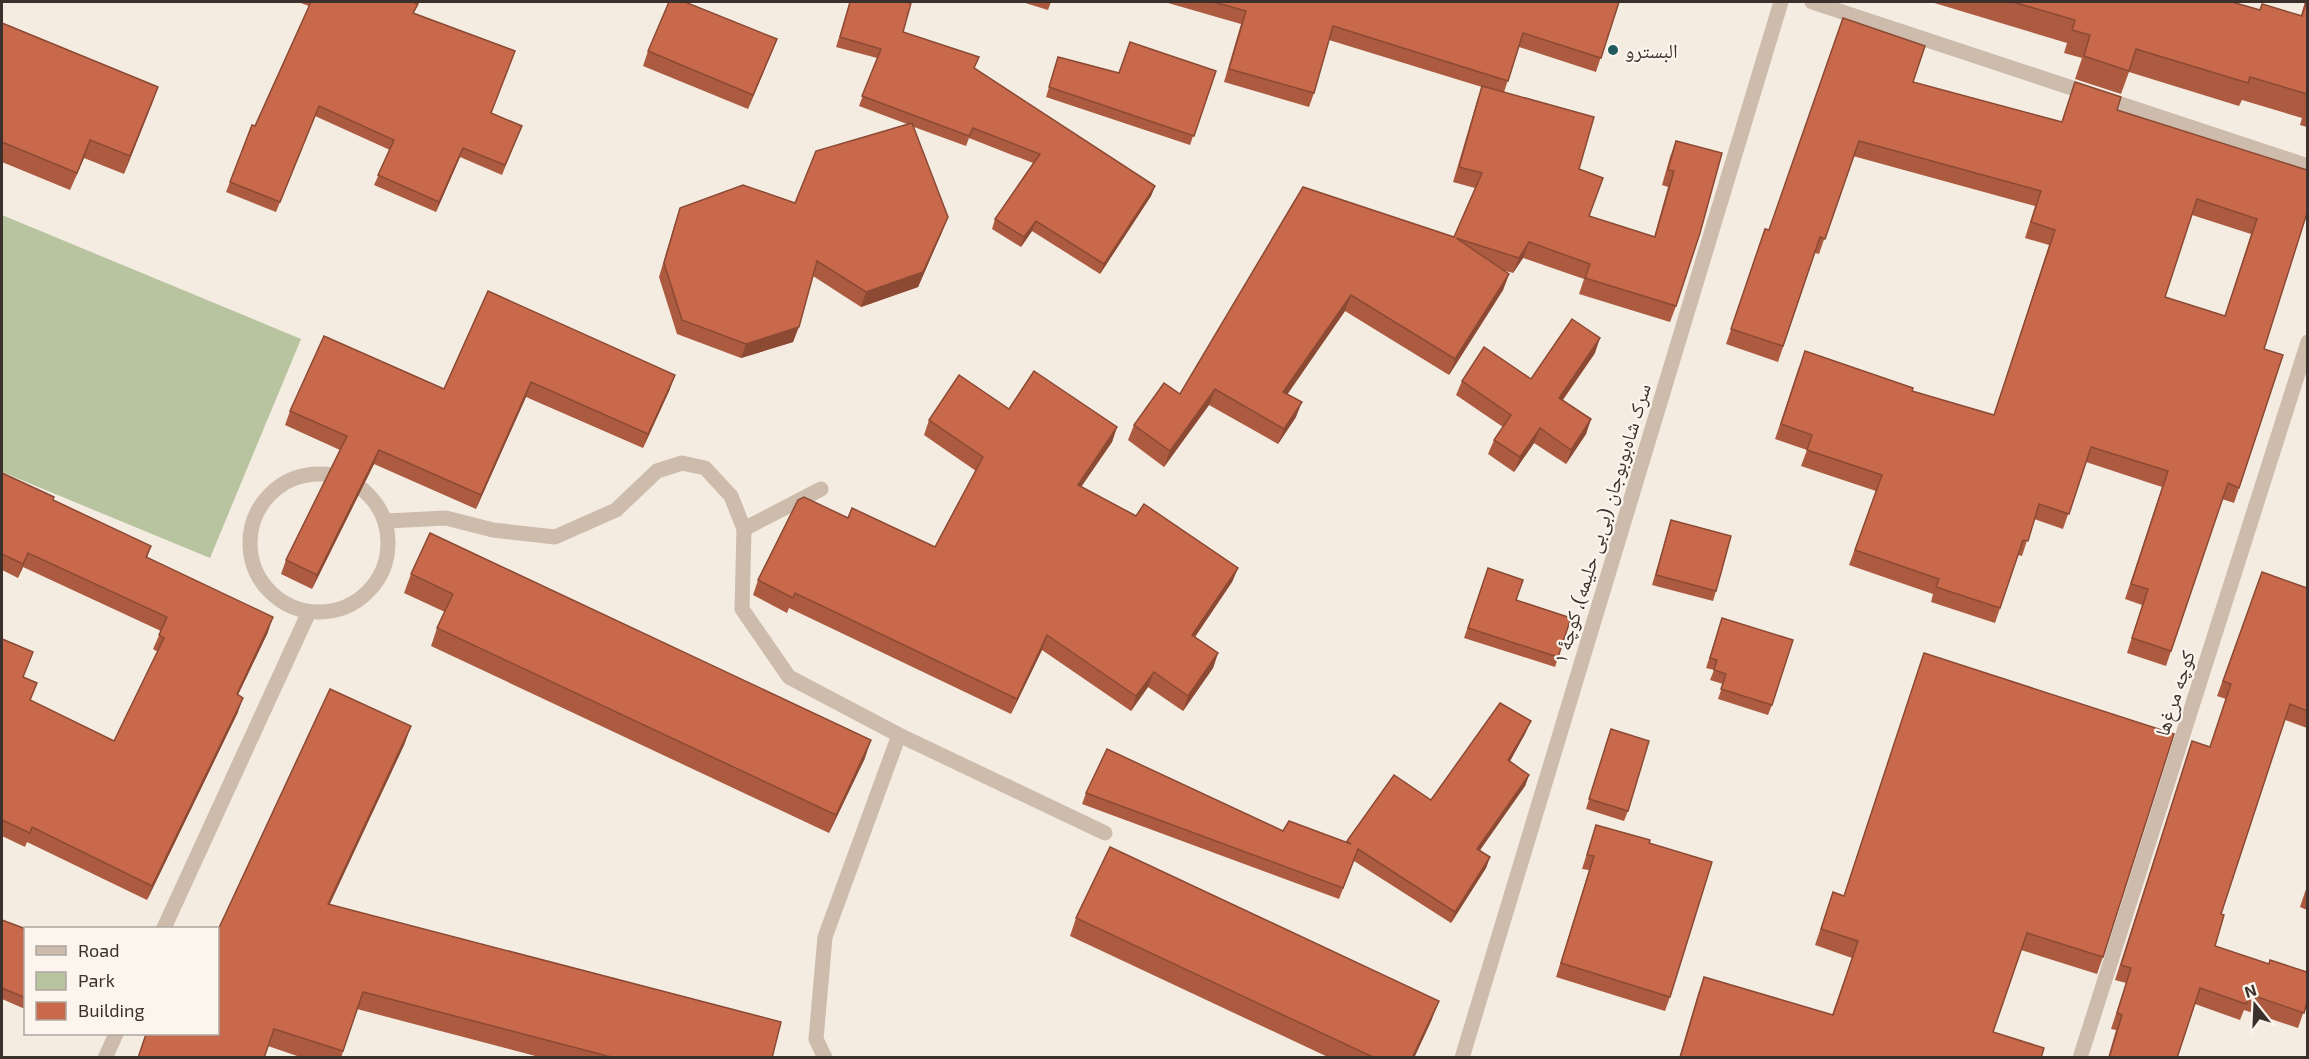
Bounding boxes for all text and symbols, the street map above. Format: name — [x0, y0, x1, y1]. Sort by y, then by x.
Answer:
place label: البسترو — [1625, 38, 1678, 63]
marker: البسترو — [1606, 43, 1620, 57]
street label: سرک شاه‌بوبوجان (بی‌بی حلیمه)، کوچۀ ۱ — [1547, 380, 1656, 666]
street label: کوچه مرغ‌ها — [2149, 647, 2201, 739]
legend — [24, 927, 219, 1035]
text: Road — [78, 939, 119, 961]
text: Park — [78, 969, 115, 991]
north arrow — [2225, 975, 2285, 1035]
text: N — [2242, 979, 2259, 1001]
text: Building — [78, 999, 145, 1021]

